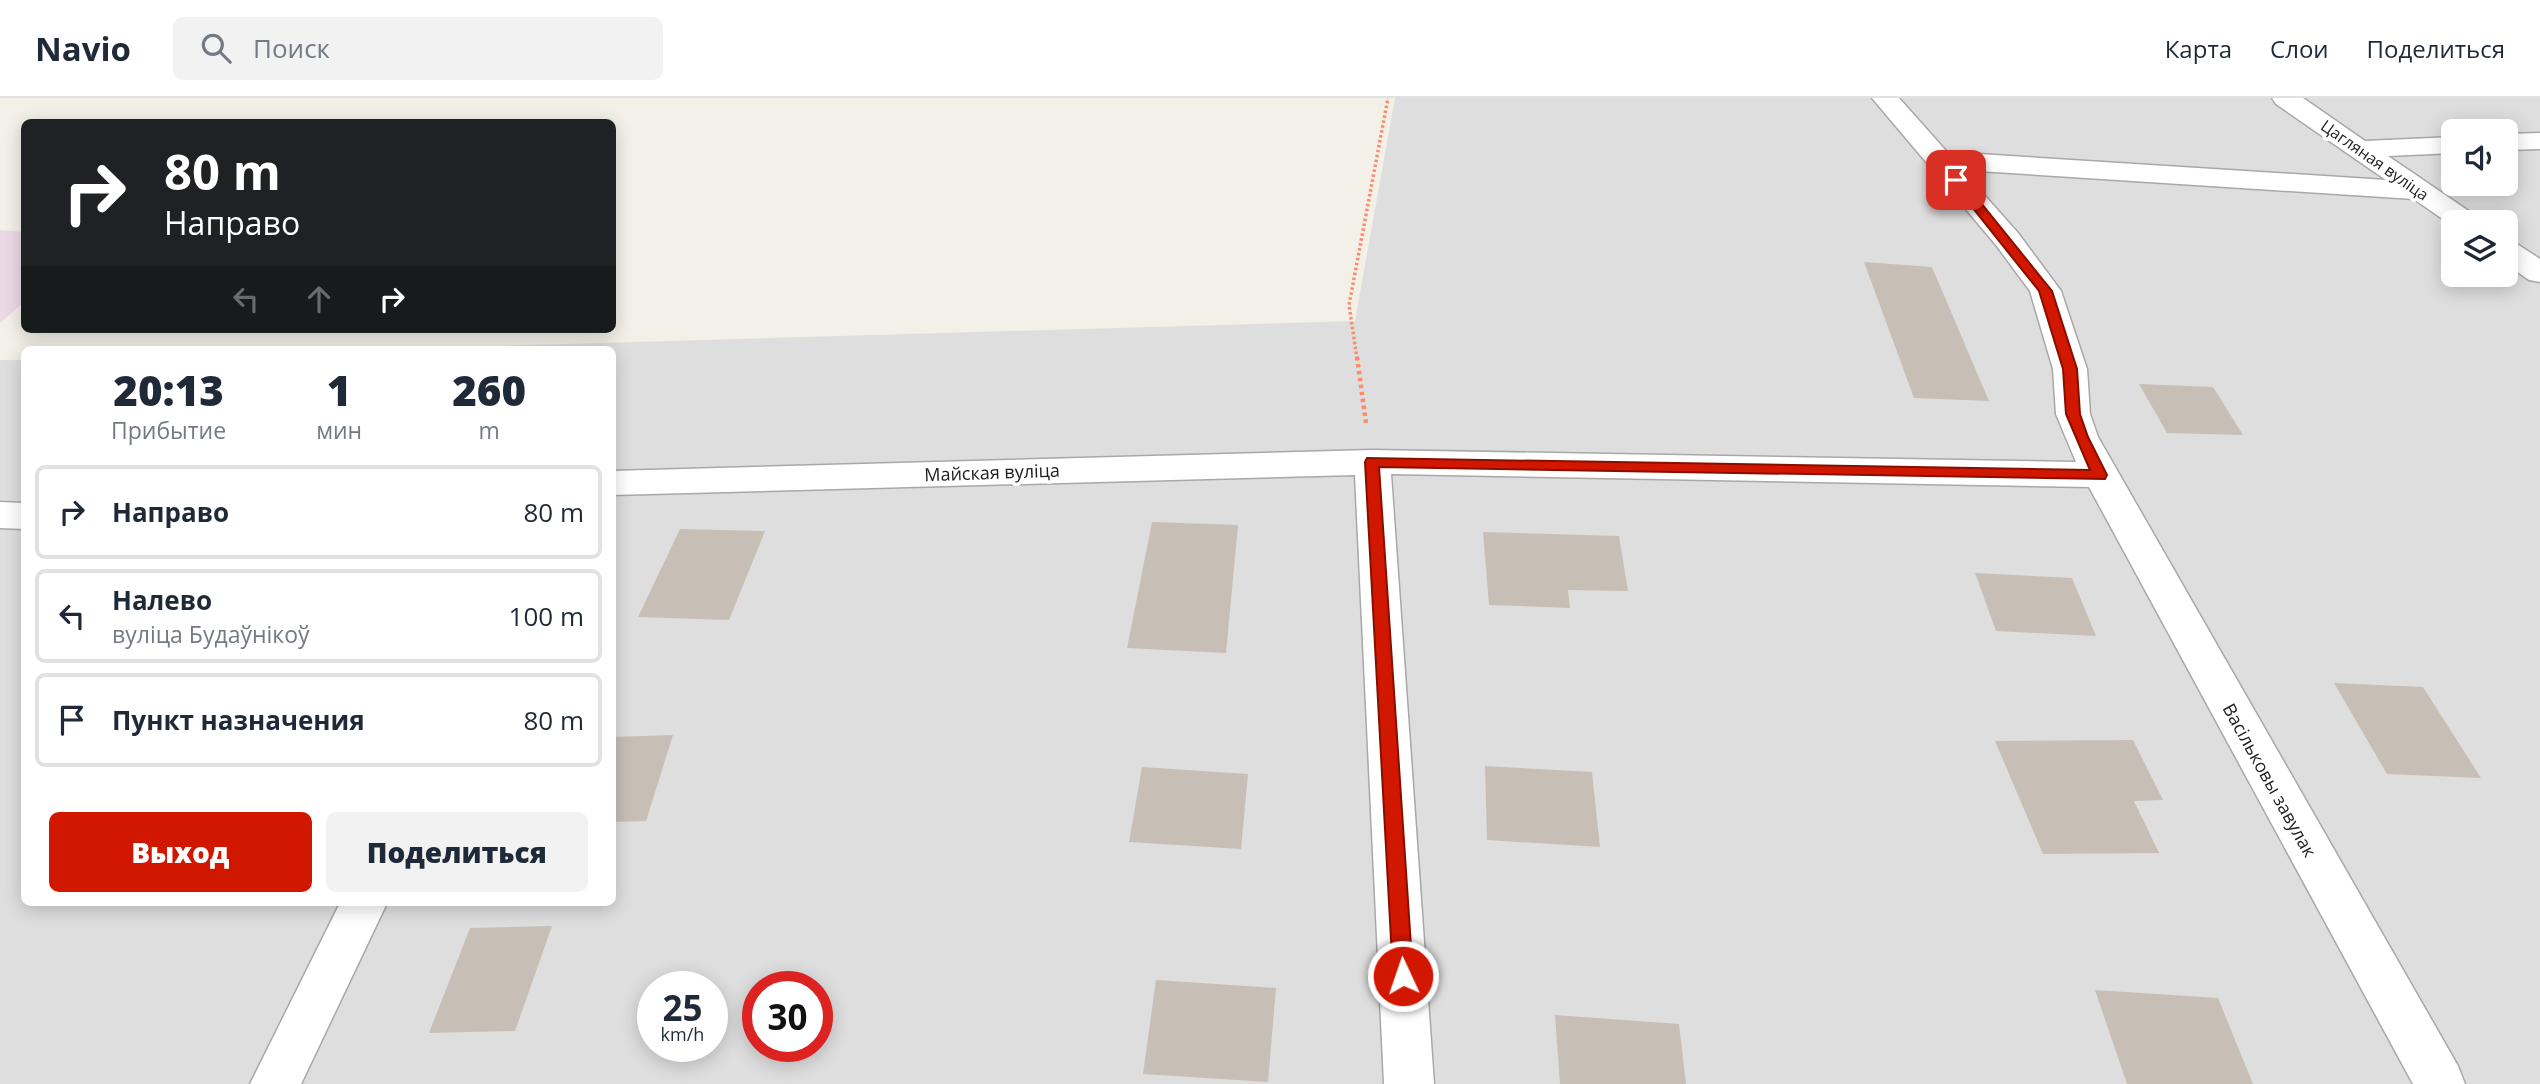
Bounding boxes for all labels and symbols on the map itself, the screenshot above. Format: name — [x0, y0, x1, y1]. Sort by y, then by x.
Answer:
street label: Цагляная вуліца — [2317, 115, 2433, 205]
pin — [1926, 150, 1986, 210]
street label: Майская вуліца — [924, 458, 1060, 486]
street label: Васільковы завулак — [2218, 699, 2323, 862]
position arrow — [1366, 939, 1440, 1013]
speed limit sign: 30 — [742, 971, 833, 1062]

